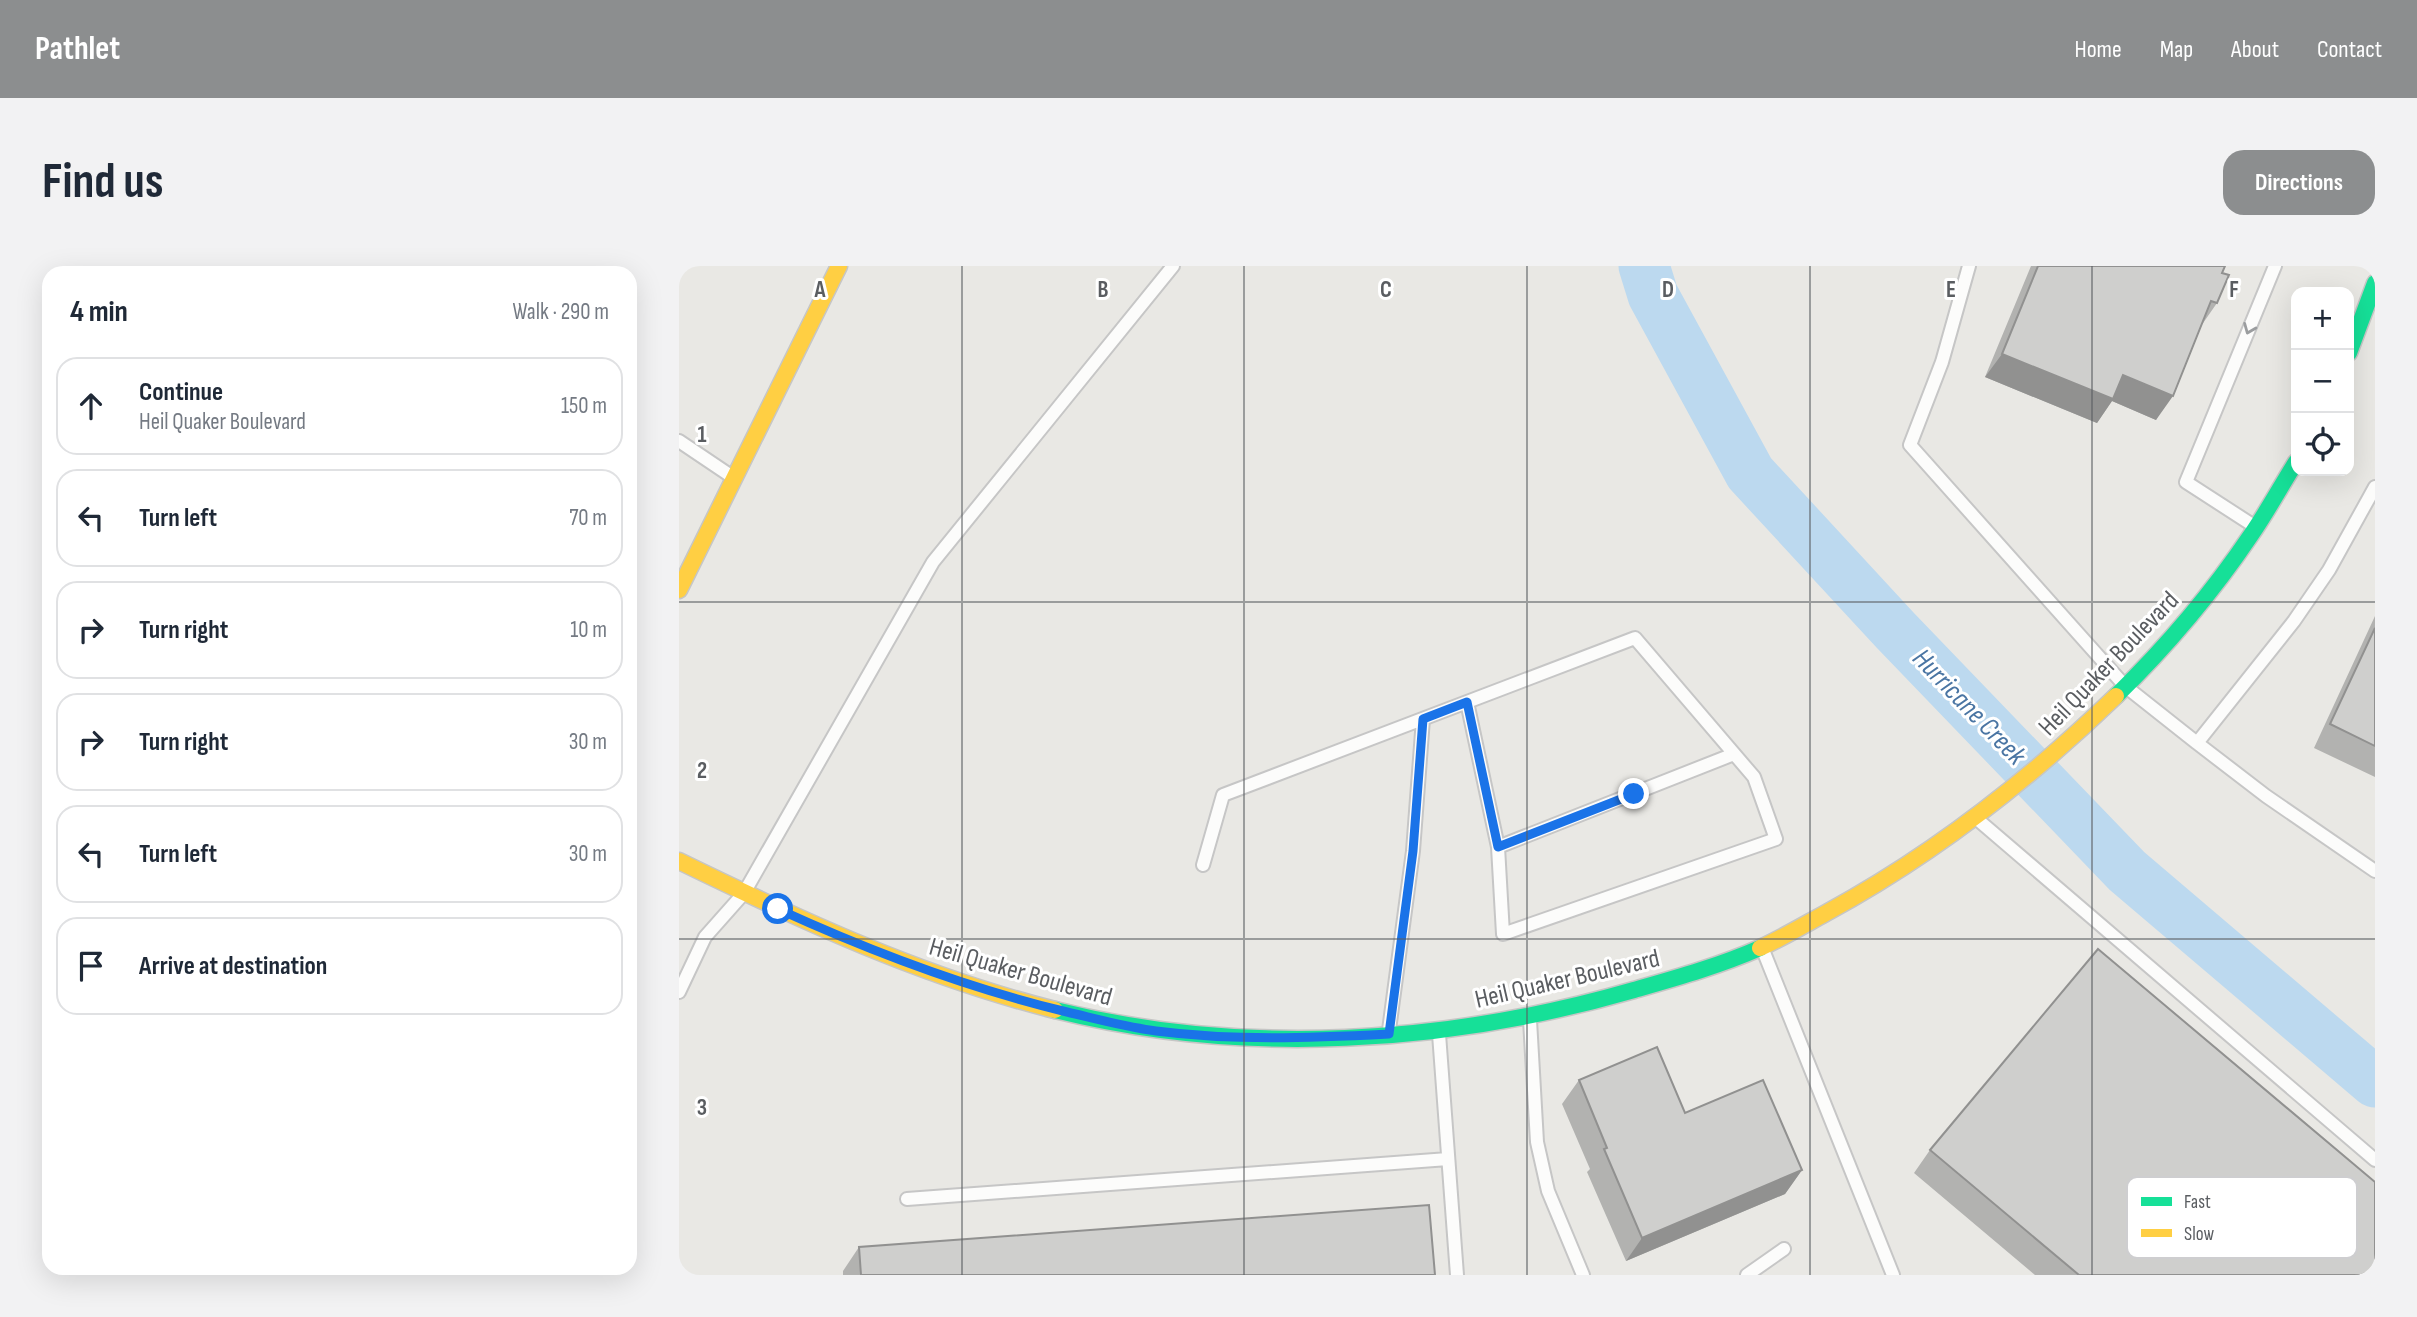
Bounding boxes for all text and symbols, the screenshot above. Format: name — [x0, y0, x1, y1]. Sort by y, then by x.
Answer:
text: Pathlet — [35, 29, 120, 69]
text: Home — [2074, 35, 2122, 64]
text: Map — [2160, 35, 2193, 64]
text: About — [2231, 35, 2279, 64]
text: Contact — [2317, 35, 2382, 64]
button: Directions — [2223, 150, 2375, 215]
text: Find us — [42, 153, 164, 212]
text: A — [814, 276, 827, 304]
text: B — [1098, 276, 1109, 304]
text: C — [1380, 276, 1392, 304]
text: D — [1662, 276, 1674, 304]
text: E — [1946, 276, 1956, 304]
text: F — [2229, 276, 2239, 304]
map controls — [2291, 287, 2354, 476]
button: + — [2291, 287, 2354, 350]
text: 4 min — [70, 294, 128, 330]
text: Walk · 290 m — [512, 298, 609, 326]
one-way arrow — [2243, 322, 2257, 334]
button: − — [2291, 350, 2354, 413]
text: Continue — [139, 377, 223, 408]
icon: ahead — [72, 387, 110, 425]
text: 150 m — [561, 392, 607, 420]
text: Heil Quaker Boulevard — [139, 408, 306, 436]
button: locate — [2291, 413, 2354, 476]
text: 1 — [697, 421, 707, 449]
icon: left — [72, 499, 110, 537]
text: Turn left — [139, 503, 217, 534]
text: 70 m — [569, 504, 607, 532]
street label: Heil Quaker Boulevard — [2032, 585, 2186, 743]
icon: right — [72, 611, 110, 649]
text: Turn right — [139, 615, 228, 646]
text: 10 m — [570, 616, 607, 644]
water label: Hurricane Creek — [1905, 642, 2033, 773]
icon: right — [72, 723, 110, 761]
text: Turn right — [139, 727, 228, 758]
text: 30 m — [569, 728, 607, 756]
text: 2 — [697, 757, 707, 785]
route end — [1618, 778, 1649, 809]
icon: left — [72, 835, 110, 873]
text: Turn left — [139, 839, 217, 870]
text: 30 m — [569, 840, 607, 868]
route start — [762, 893, 793, 924]
street label: Heil Quaker Boulevard — [926, 932, 1116, 1013]
street label: Heil Quaker Boulevard — [1472, 943, 1663, 1016]
icon: arrive — [72, 947, 110, 985]
text: Arrive at destination — [139, 951, 327, 982]
text: 3 — [697, 1094, 707, 1122]
legend — [2127, 1177, 2357, 1258]
text: Fast — [2184, 1191, 2211, 1214]
text: Slow — [2184, 1223, 2214, 1246]

